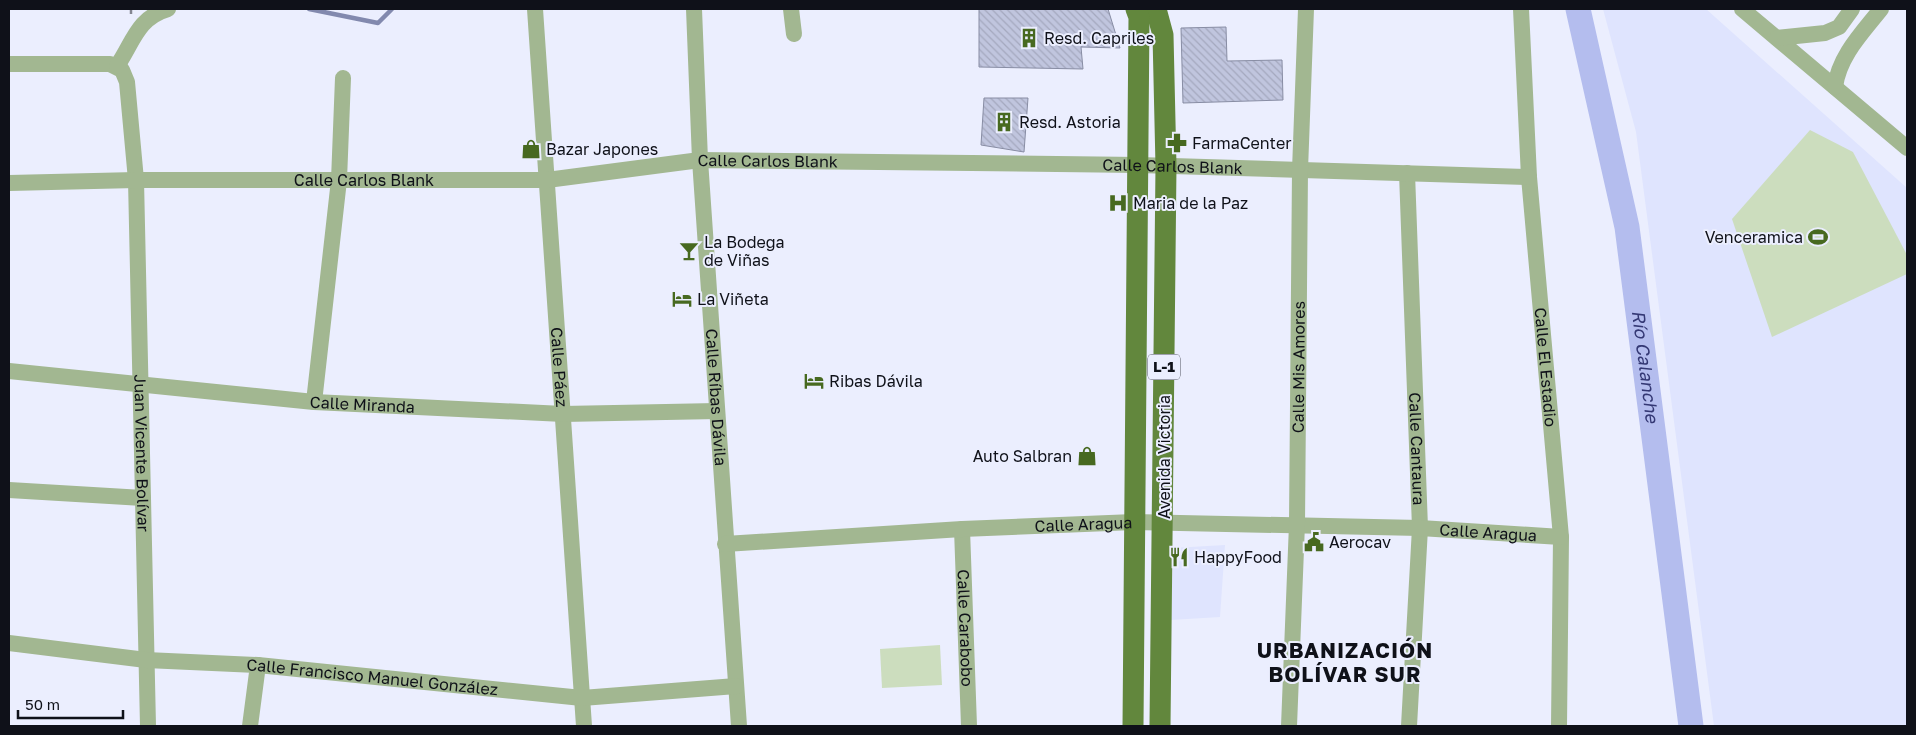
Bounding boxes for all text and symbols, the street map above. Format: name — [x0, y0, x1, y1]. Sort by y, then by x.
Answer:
building icon: Resd. Capriles — [1018, 27, 1040, 49]
place label: Resd. Capriles — [1044, 28, 1154, 48]
building icon: Resd. Astoria — [993, 111, 1015, 133]
place label: Resd. Astoria — [1019, 112, 1121, 132]
pharmacy icon: FarmaCenter — [1166, 132, 1188, 154]
place label: FarmaCenter — [1192, 133, 1291, 153]
shop icon: Bazar Japones — [520, 138, 542, 160]
place label: Bazar Japones — [546, 139, 658, 159]
street label: Calle Carlos Blank — [697, 150, 838, 172]
street label: Calle Carlos Blank — [1102, 155, 1243, 178]
street label: Calle Carlos Blank — [294, 170, 434, 190]
hospital icon: Maria de la Paz — [1107, 192, 1129, 214]
place label: Maria de la Paz — [1133, 193, 1248, 213]
sports icon: Venceramica — [1807, 226, 1829, 248]
place label: Venceramica — [1705, 227, 1803, 247]
place label: La Bodega de Viñas — [704, 232, 785, 270]
bar icon: La Bodega de Viñas — [678, 240, 700, 262]
hotel icon: La Viñeta — [671, 288, 693, 310]
place label: La Viñeta — [697, 289, 769, 309]
street label: Calle Mis Amores — [1288, 301, 1309, 433]
street label: Calle El Estadio — [1531, 307, 1561, 428]
water label: Río Calanche — [1628, 309, 1664, 425]
street label: Calle Páez — [547, 326, 572, 408]
street label: Calle Ríbas Dávila — [702, 328, 731, 467]
road number: L-1 — [1148, 354, 1180, 380]
hotel icon: Ribas Dávila — [803, 370, 825, 392]
place label: Ribas Dávila — [829, 371, 923, 391]
street label: Juan Vicente Bolívar — [130, 374, 154, 532]
street label: Calle Miranda — [309, 392, 415, 417]
street label: Calle Cantaura — [1405, 392, 1429, 506]
street label: Avenida Victoria — [1154, 395, 1174, 519]
shop icon: Auto Salbran — [1076, 445, 1098, 467]
place label: Auto Salbran — [973, 446, 1072, 466]
street label: Calle Aragua — [1034, 512, 1133, 536]
street label: Calle Aragua — [1439, 519, 1538, 545]
public building icon: Aerocav — [1303, 531, 1325, 553]
place label: Aerocav — [1329, 532, 1391, 552]
restaurant icon: HappyFood — [1168, 546, 1190, 568]
place label: HappyFood — [1194, 547, 1282, 567]
street label: Calle Carabobo — [953, 569, 978, 687]
district label: URBANIZACIÓN BOLÍVAR SUR — [1257, 637, 1433, 687]
street label: Calle Francisco Manuel González — [246, 654, 499, 699]
scale bar — [18, 688, 122, 720]
text: 50 m — [25, 695, 60, 713]

